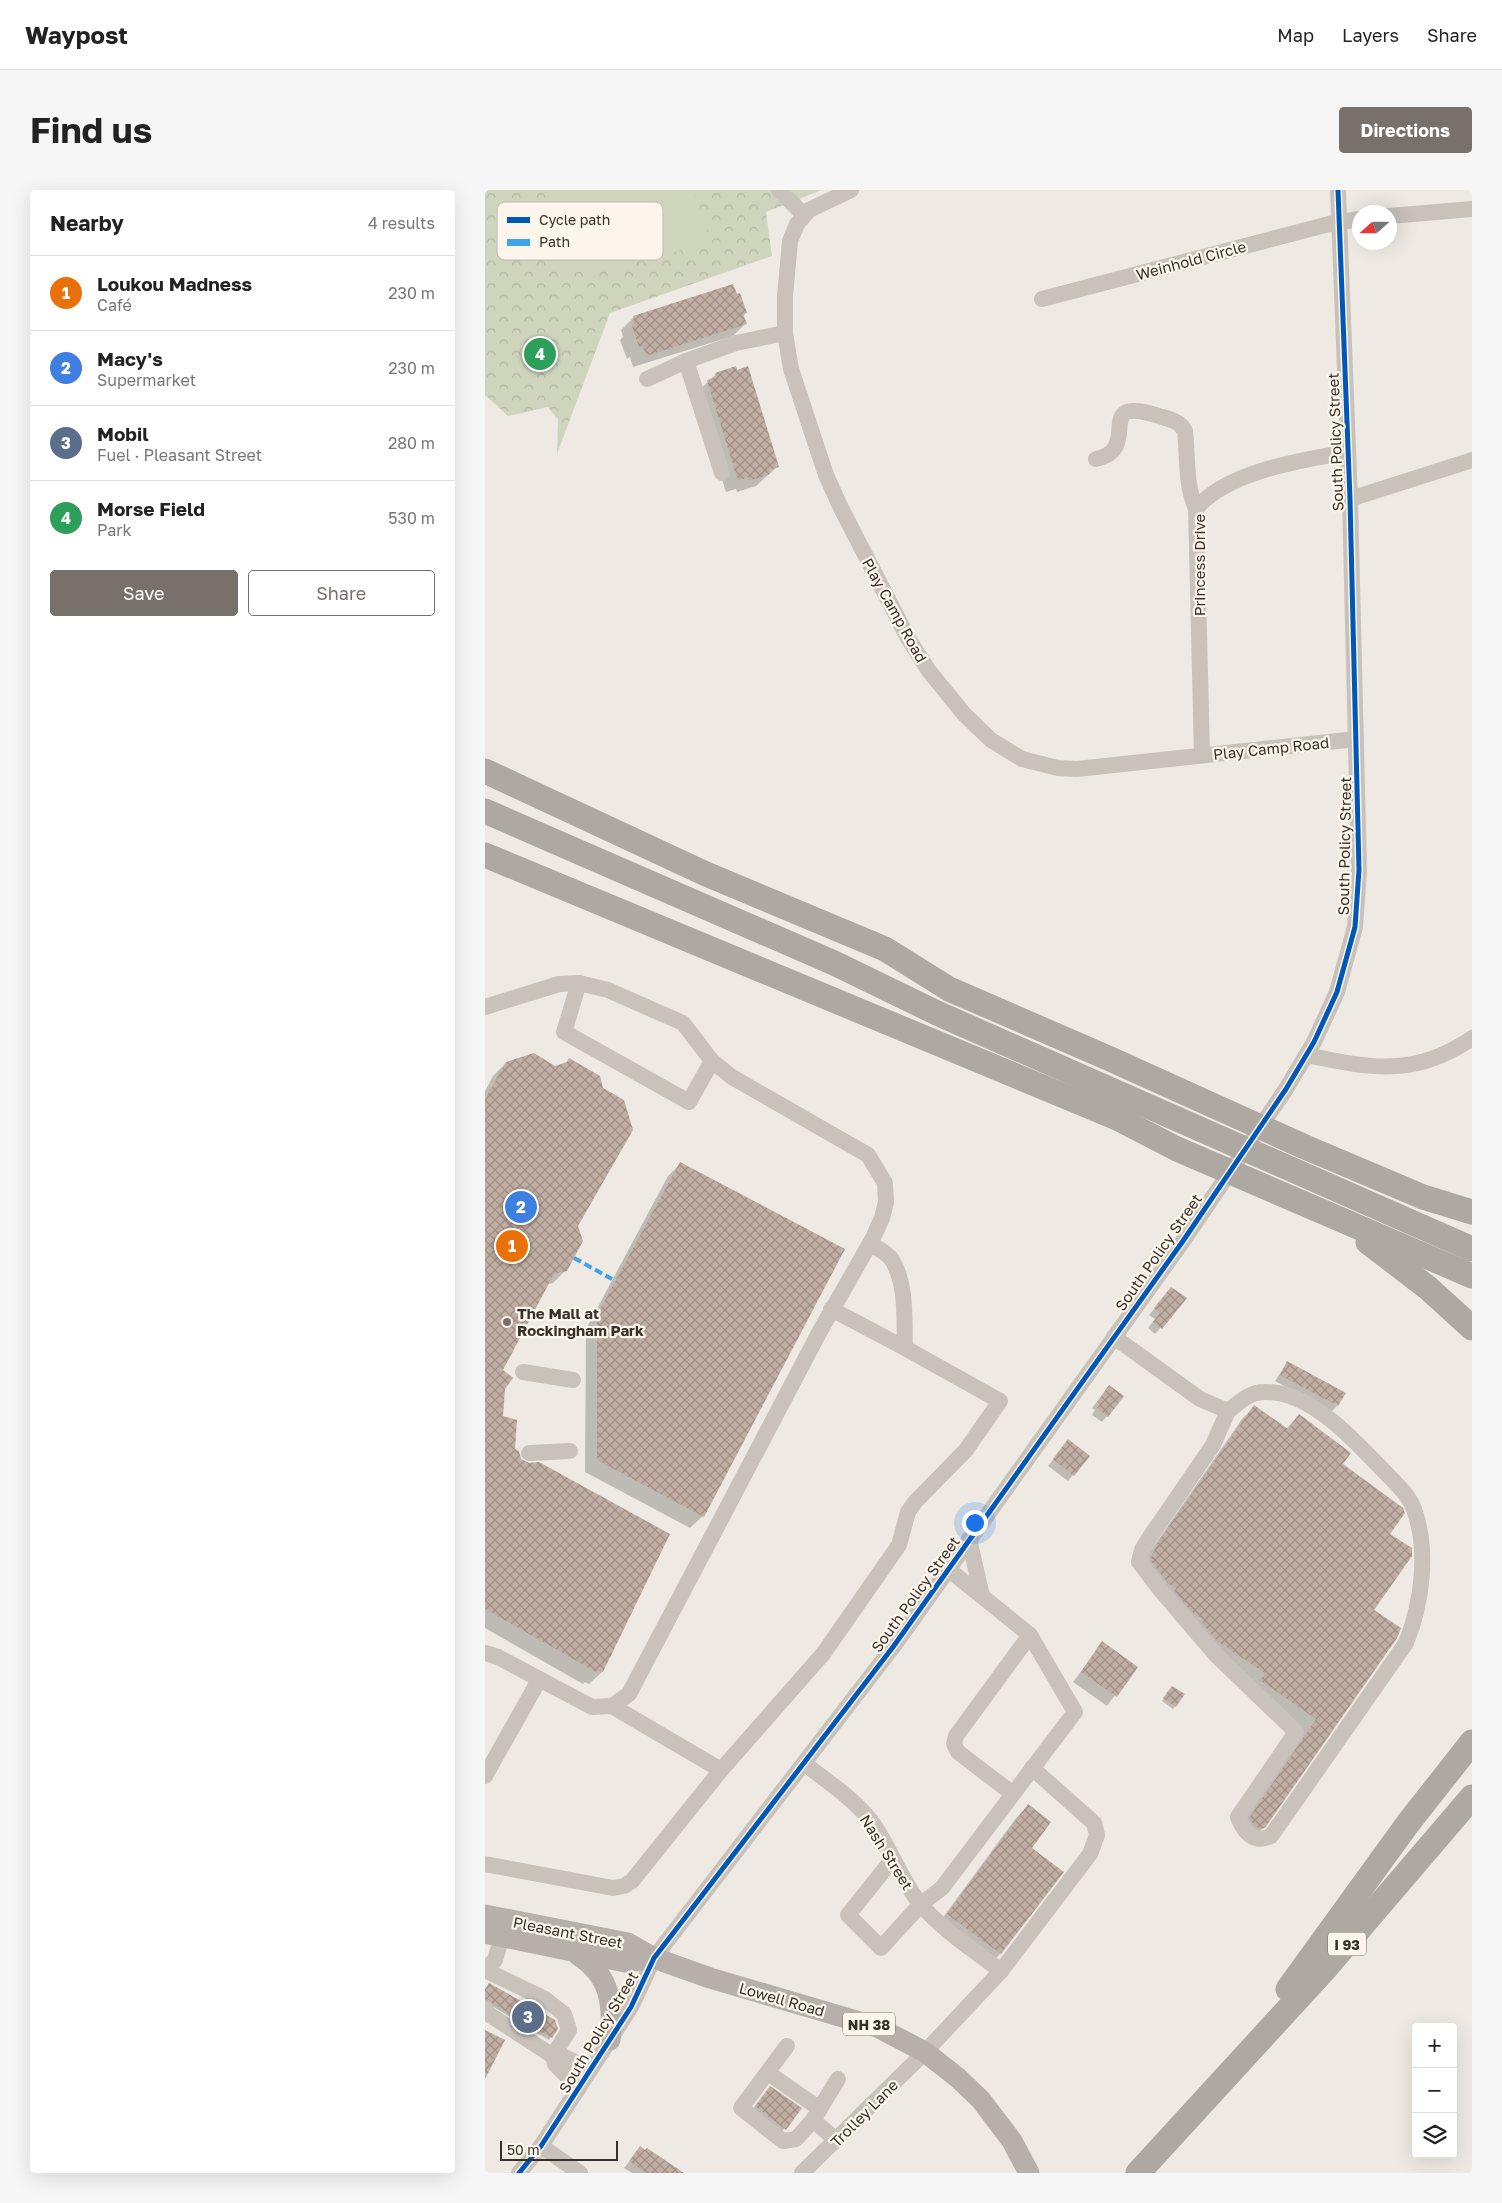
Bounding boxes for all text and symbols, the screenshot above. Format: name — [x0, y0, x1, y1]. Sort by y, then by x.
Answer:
text: Waypost — [25, 20, 128, 49]
text: Map — [1277, 24, 1314, 46]
text: Layers — [1342, 24, 1399, 46]
text: Share — [1427, 24, 1477, 46]
button: Directions — [1339, 107, 1472, 153]
text: Find us — [30, 109, 152, 151]
legend — [497, 202, 663, 260]
north arrow — [1352, 205, 1397, 250]
text: Nearby — [50, 210, 124, 236]
text: Cycle path — [539, 211, 610, 228]
text: 4 results — [368, 213, 435, 233]
text: Path — [539, 233, 570, 250]
street label: Weinhold Circle — [1134, 237, 1248, 283]
text: Loukou Madness — [97, 272, 252, 295]
text: 1 — [62, 283, 70, 303]
text: 230 m — [388, 283, 435, 303]
text: Café — [97, 295, 132, 315]
pin: 4 — [524, 335, 556, 373]
text: Macy's — [97, 347, 163, 370]
text: 2 — [61, 358, 71, 378]
text: 230 m — [388, 358, 435, 378]
text: Supermarket — [97, 370, 196, 390]
street label: South Policy Street — [1324, 372, 1346, 512]
text: Mobil — [97, 422, 149, 445]
text: 3 — [61, 433, 71, 453]
text: 280 m — [388, 433, 435, 453]
text: Fuel · Pleasant Street — [97, 445, 262, 465]
text: Morse Field — [97, 497, 205, 520]
text: 4 — [61, 508, 71, 528]
text: 530 m — [388, 508, 435, 528]
street label: Princess Drive — [1190, 513, 1208, 616]
text: Park — [97, 520, 132, 540]
street label: Play Camp Road — [859, 555, 931, 665]
button: Save — [50, 570, 238, 616]
button: Share — [248, 570, 435, 616]
street label: Play Camp Road — [1212, 733, 1330, 763]
street label: South Policy Street — [1334, 777, 1354, 915]
pin: 2 — [505, 1188, 537, 1226]
street label: South Policy Street — [1111, 1190, 1205, 1314]
pin: 1 — [496, 1227, 528, 1265]
place label: The Mall at Rockingham Park — [517, 1304, 644, 1339]
marker: The Mall at Rockingham Park — [501, 1316, 513, 1328]
your location — [962, 1510, 988, 1536]
street label: South Policy Street — [867, 1533, 963, 1655]
street label: Nash Street — [857, 1811, 917, 1893]
street label: Pleasant Street — [512, 1913, 624, 1951]
road number: I 93 — [1328, 1932, 1366, 1956]
street label: South Policy Street — [555, 1968, 641, 2096]
street label: Lowell Road — [737, 1978, 827, 2020]
pin: 3 — [512, 1998, 544, 2036]
road number: NH 38 — [843, 2012, 895, 2036]
map controls — [1412, 2023, 1457, 2158]
button: + — [1412, 2023, 1457, 2068]
button: − — [1412, 2068, 1457, 2113]
street label: Trolley Lane — [827, 2075, 902, 2150]
button: layers — [1412, 2113, 1457, 2158]
scale bar — [500, 2138, 617, 2161]
text: 50 m — [507, 2141, 540, 2158]

